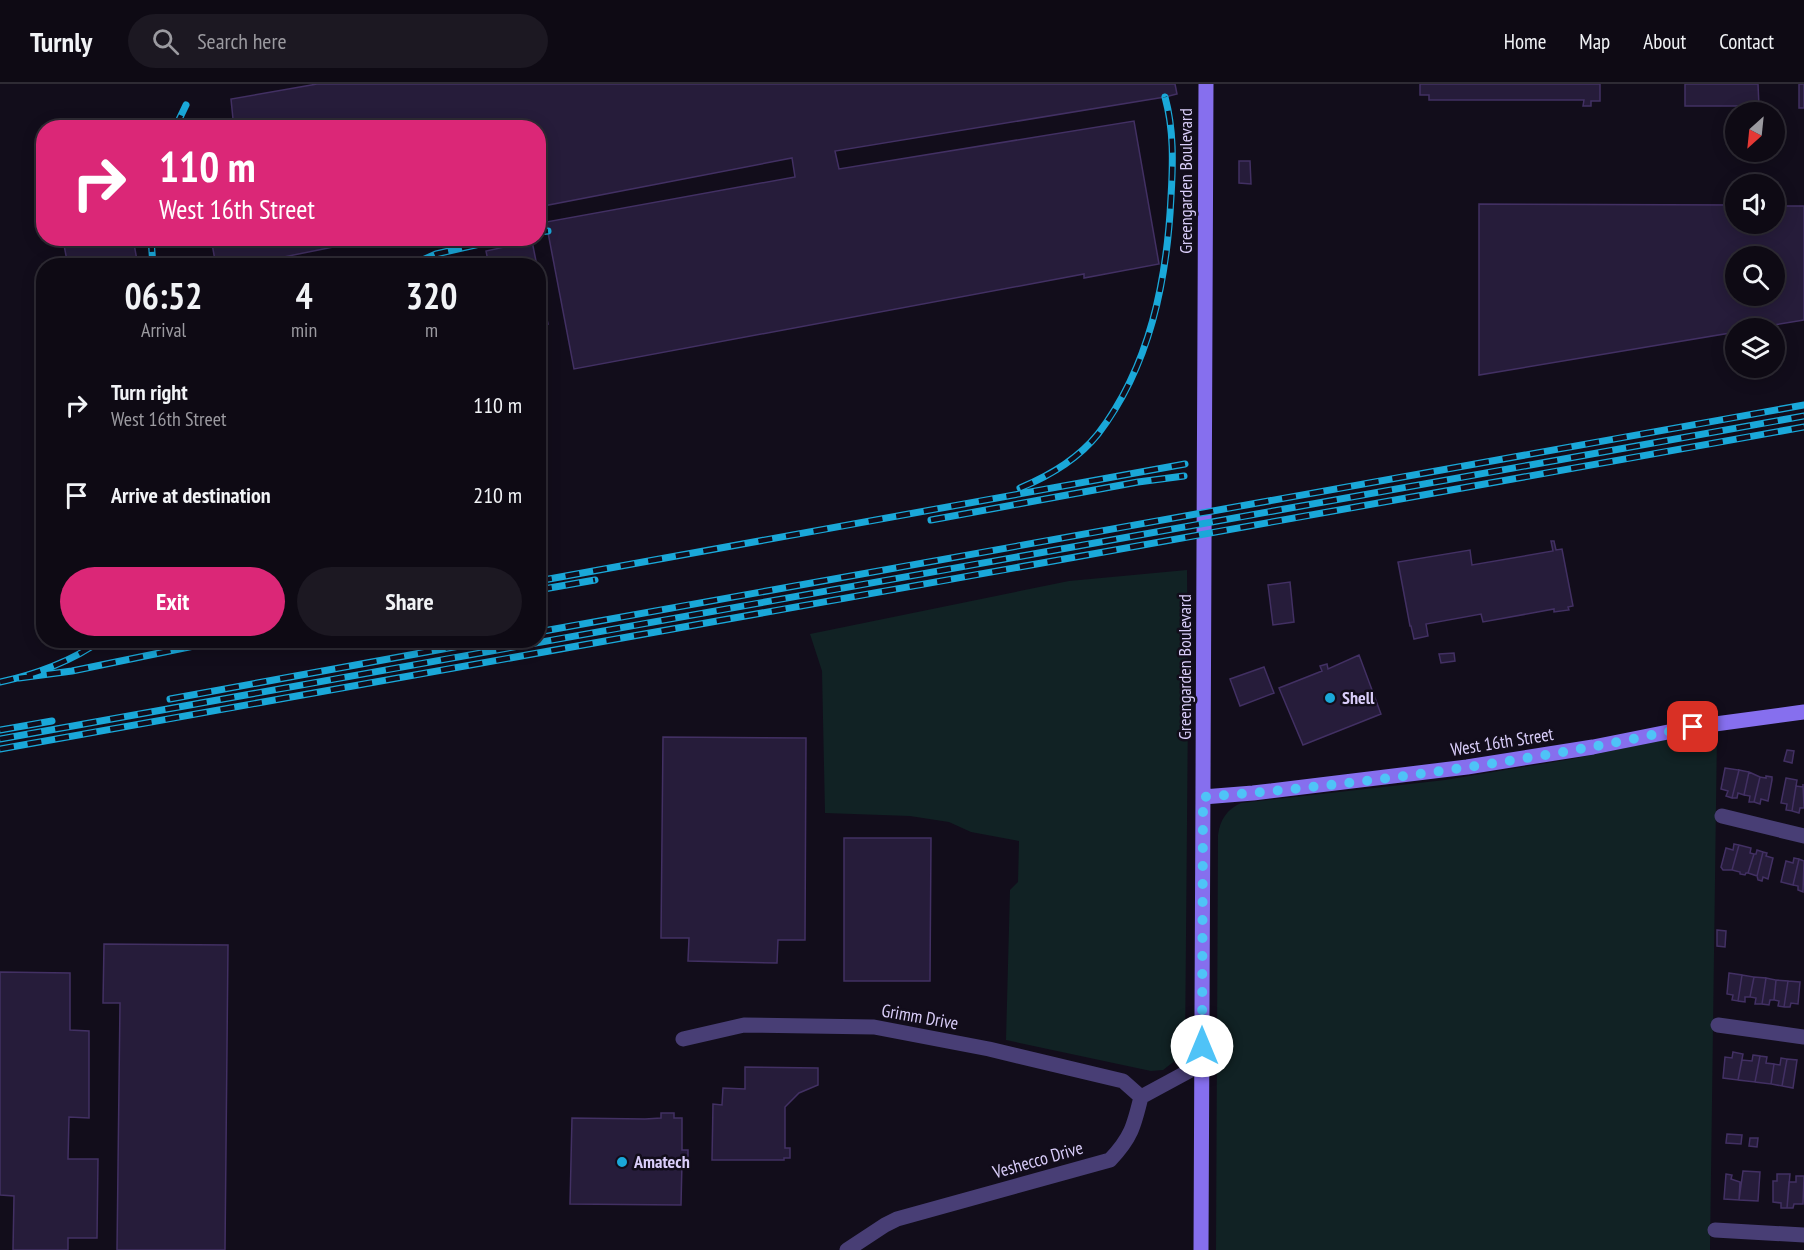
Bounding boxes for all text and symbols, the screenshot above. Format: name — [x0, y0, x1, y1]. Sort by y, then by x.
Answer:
search box — [128, 14, 548, 68]
text: Turnly — [30, 23, 92, 60]
icon: search — [149, 25, 182, 58]
text: Search here — [197, 27, 287, 55]
text: Home — [1504, 28, 1546, 55]
text: Map — [1579, 28, 1610, 55]
text: About — [1643, 28, 1686, 55]
text: Contact — [1719, 28, 1774, 55]
north arrow — [1725, 102, 1785, 162]
map controls — [1725, 102, 1785, 378]
street label: Greengarden Boulevard — [1174, 108, 1197, 254]
text: 110 m — [159, 139, 256, 194]
icon: right — [60, 144, 138, 222]
button: sound — [1725, 174, 1785, 234]
text: West 16th Street — [159, 192, 315, 226]
button: search — [1725, 246, 1785, 306]
text: 06:52 — [125, 272, 202, 319]
text: 4 — [295, 272, 313, 319]
text: 320 — [406, 272, 457, 319]
text: Arrival — [141, 317, 186, 343]
text: min — [291, 317, 317, 343]
text: m — [425, 317, 438, 343]
button: layers — [1725, 318, 1785, 378]
text: Turn right — [111, 378, 188, 406]
icon: right — [60, 389, 93, 422]
text: 110 m — [473, 391, 522, 419]
text: West 16th Street — [111, 406, 226, 432]
icon: arrive — [60, 479, 93, 512]
text: Arrive at destination — [111, 481, 271, 509]
text: 210 m — [473, 481, 522, 509]
button: Exit — [60, 567, 285, 636]
button: Share — [297, 567, 522, 636]
street label: Greengarden Boulevard — [1173, 594, 1196, 740]
place label: Shell — [1342, 686, 1375, 709]
marker: Shell — [1323, 691, 1337, 705]
pin — [1667, 701, 1718, 752]
icon: arrive — [1676, 710, 1709, 743]
street label: West 16th Street — [1449, 722, 1555, 761]
street label: Grimm Drive — [880, 998, 960, 1035]
position arrow — [1170, 1014, 1234, 1078]
street label: Veshecco Drive — [989, 1136, 1086, 1184]
place label: Amatech — [633, 1150, 690, 1173]
marker: Amatech — [615, 1155, 629, 1169]

